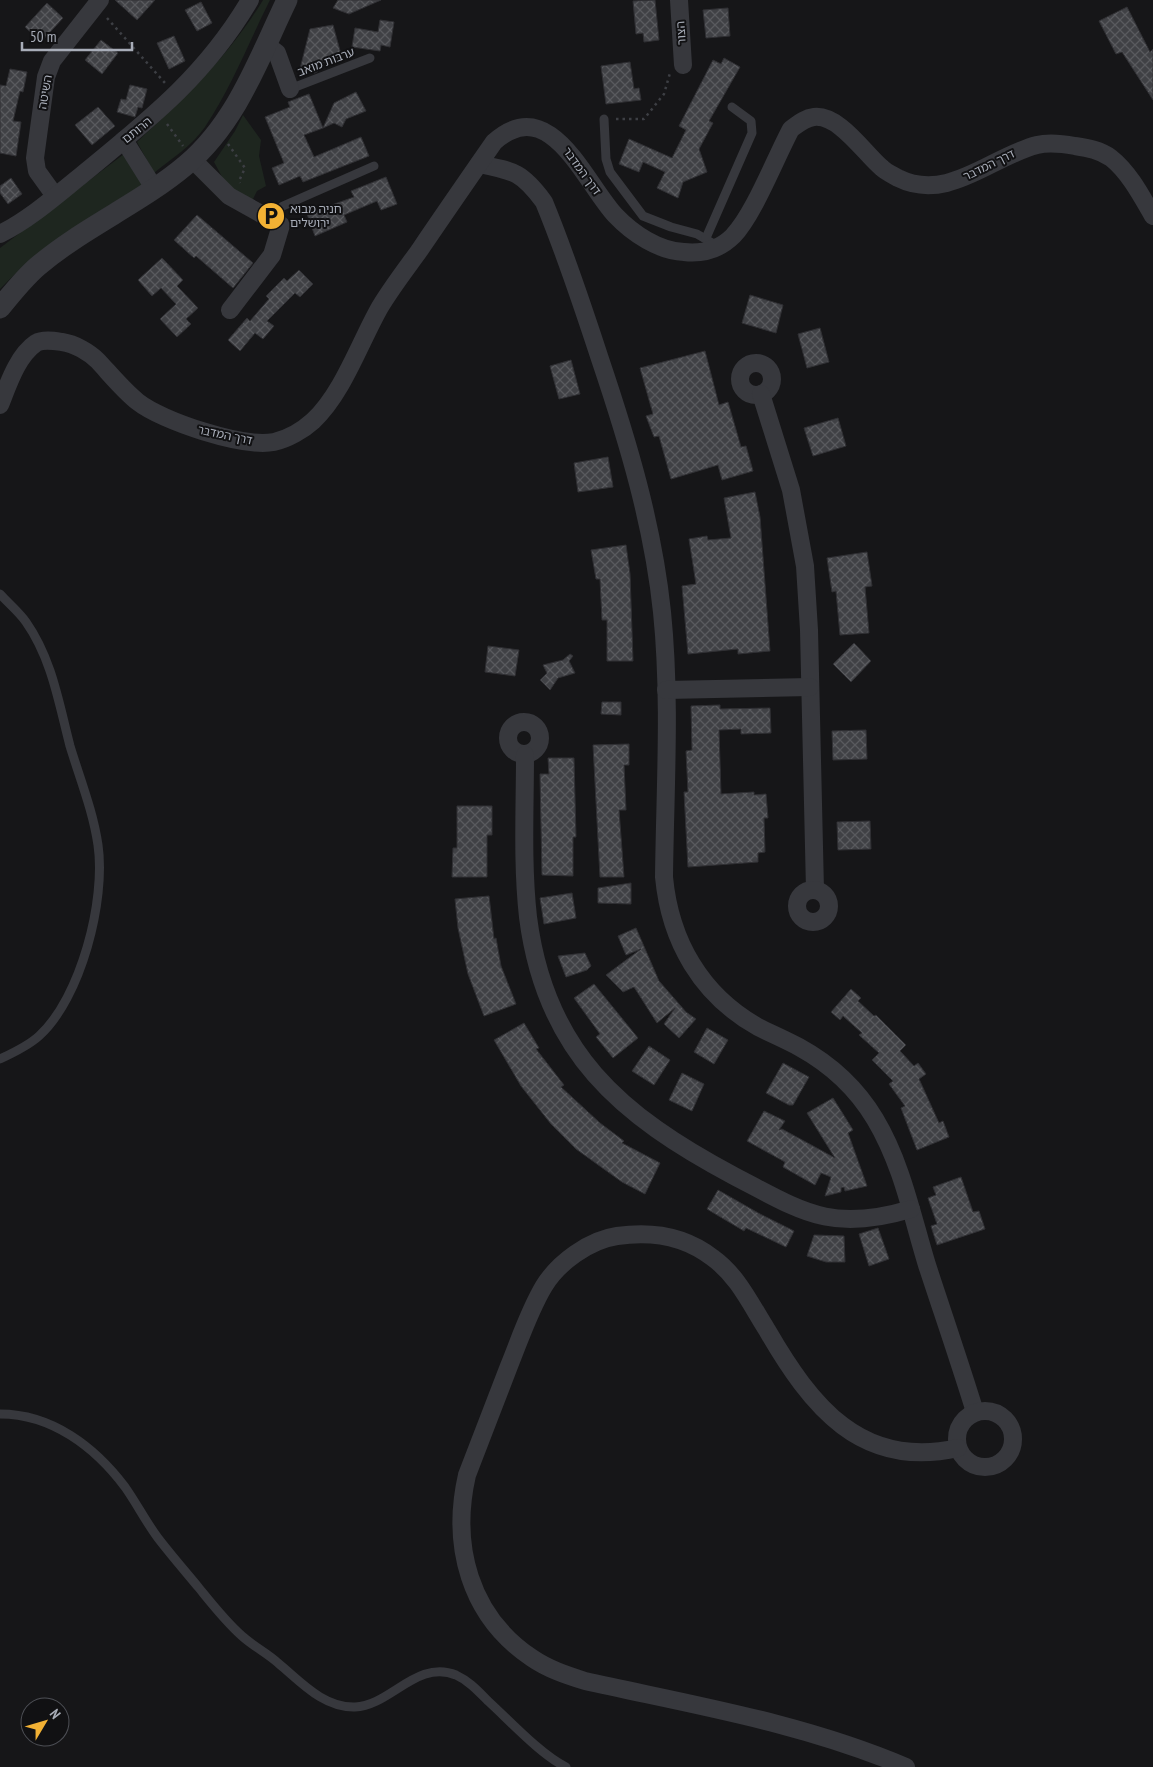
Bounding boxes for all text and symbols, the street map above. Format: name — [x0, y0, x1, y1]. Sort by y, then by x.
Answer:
scale bar — [22, 20, 132, 52]
street label: הצור — [672, 21, 689, 46]
text: 50 m — [30, 27, 56, 46]
street label: ערבות מואב — [295, 44, 357, 79]
street label: השיטה — [34, 73, 55, 110]
street label: הרותם — [119, 113, 155, 146]
street label: דרך המדבר — [560, 144, 605, 198]
street label: דרך המדבר — [961, 145, 1017, 183]
parking icon: חניה מבוא ירושלים — [256, 201, 286, 231]
place label: חניה מבוא ירושלים — [290, 201, 342, 230]
street label: דרך המדבר — [196, 421, 254, 448]
north arrow — [20, 1697, 70, 1747]
text: N — [46, 1705, 65, 1723]

